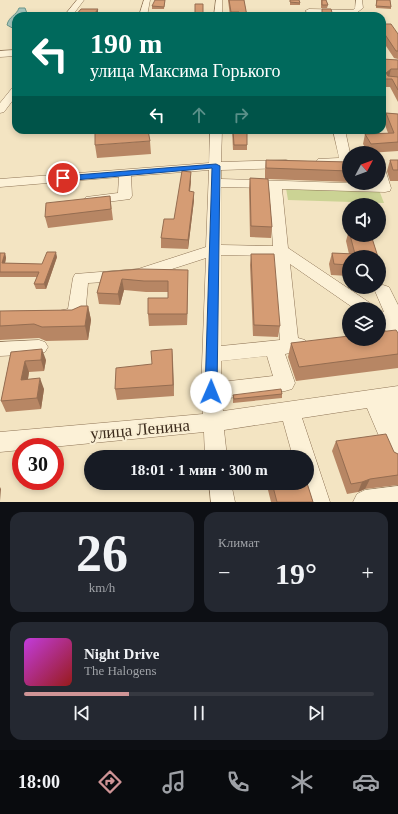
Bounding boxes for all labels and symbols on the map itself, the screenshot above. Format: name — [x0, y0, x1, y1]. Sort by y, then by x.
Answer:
north arrow — [342, 146, 386, 190]
pin — [46, 161, 80, 195]
position arrow — [190, 371, 232, 413]
street label: улица Ленина — [89, 416, 191, 443]
speed limit sign: 30 — [12, 438, 64, 490]

